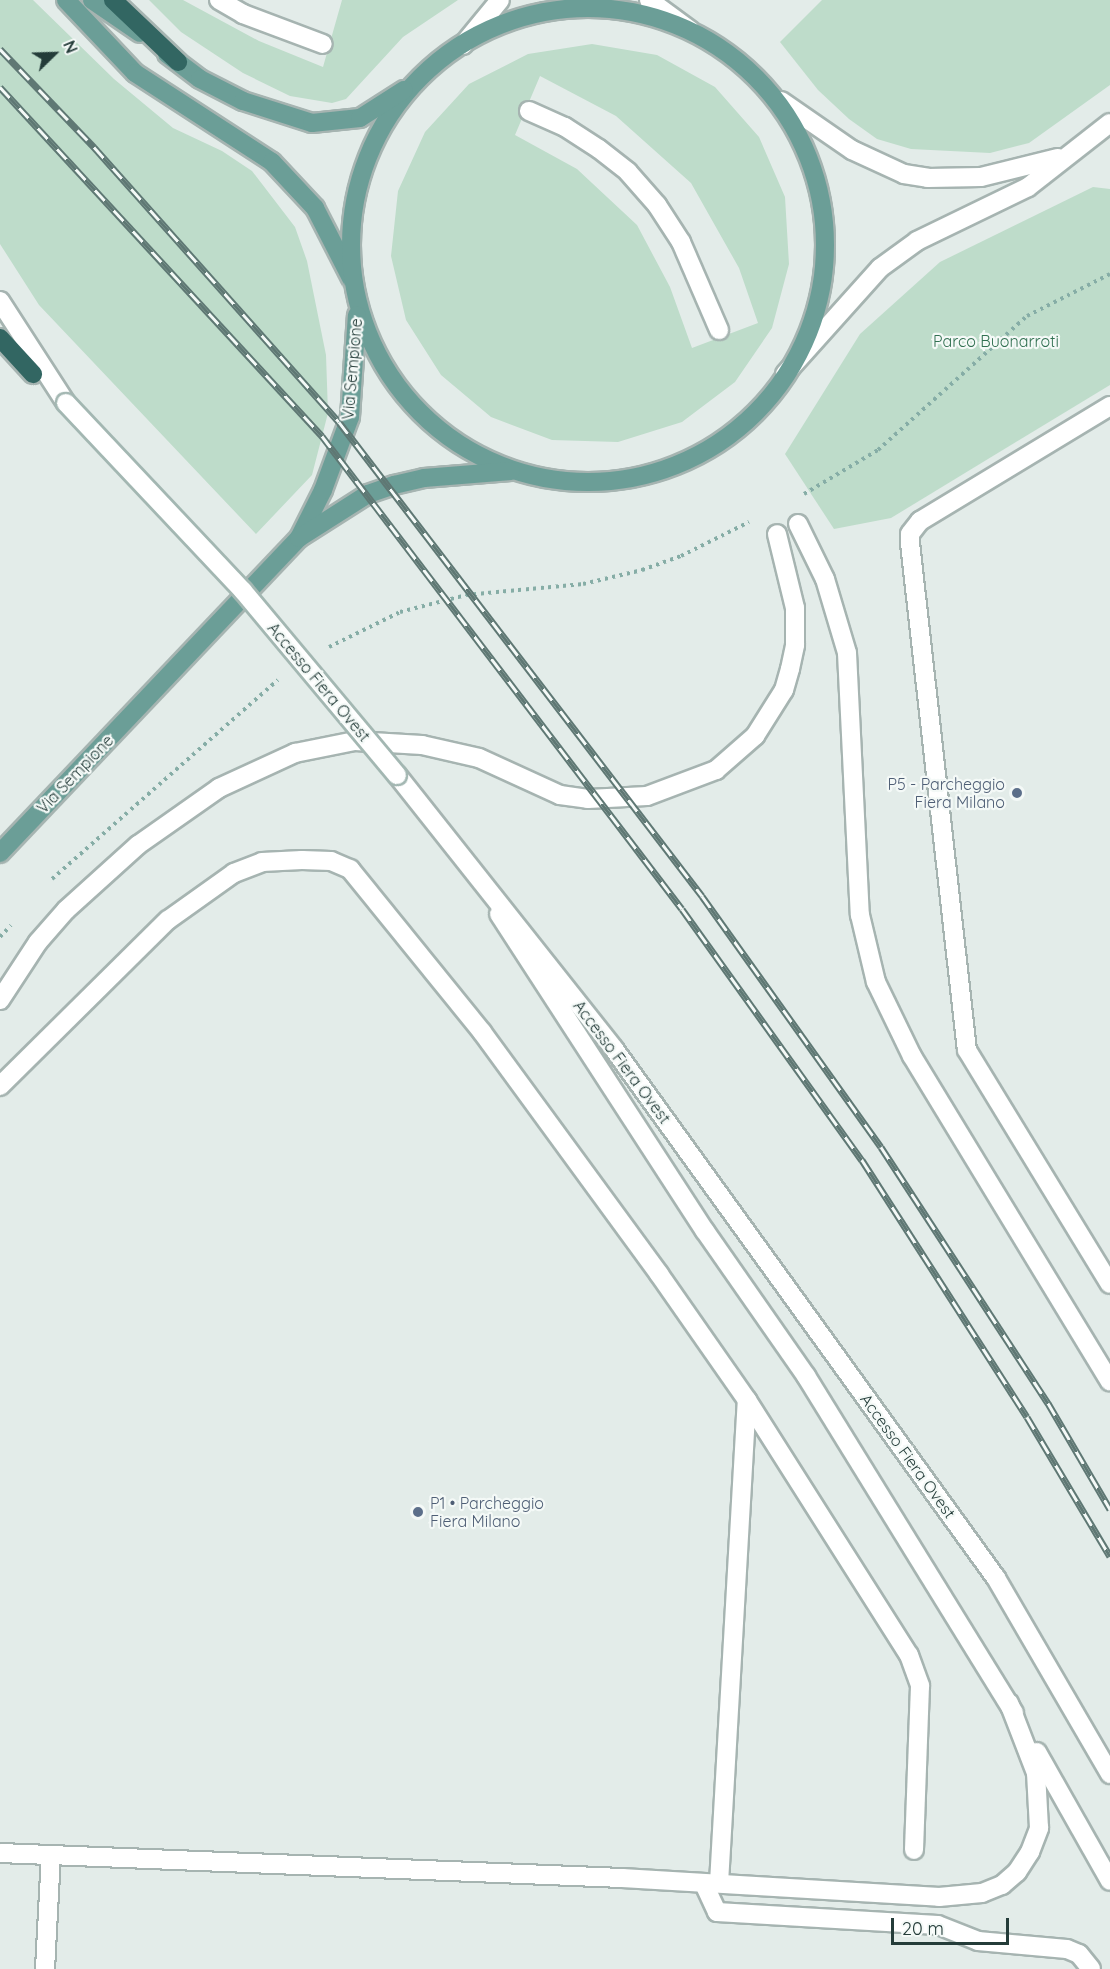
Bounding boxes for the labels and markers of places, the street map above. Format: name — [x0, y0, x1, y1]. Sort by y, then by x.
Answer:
place label: P5 - Parcheggio Fiera Milano — [887, 774, 1005, 812]
marker: P5 - Parcheggio Fiera Milano — [1010, 786, 1024, 800]
place label: P1 • Parcheggio Fiera Milano — [430, 1493, 544, 1531]
marker: P1 • Parcheggio Fiera Milano — [411, 1505, 425, 1519]

